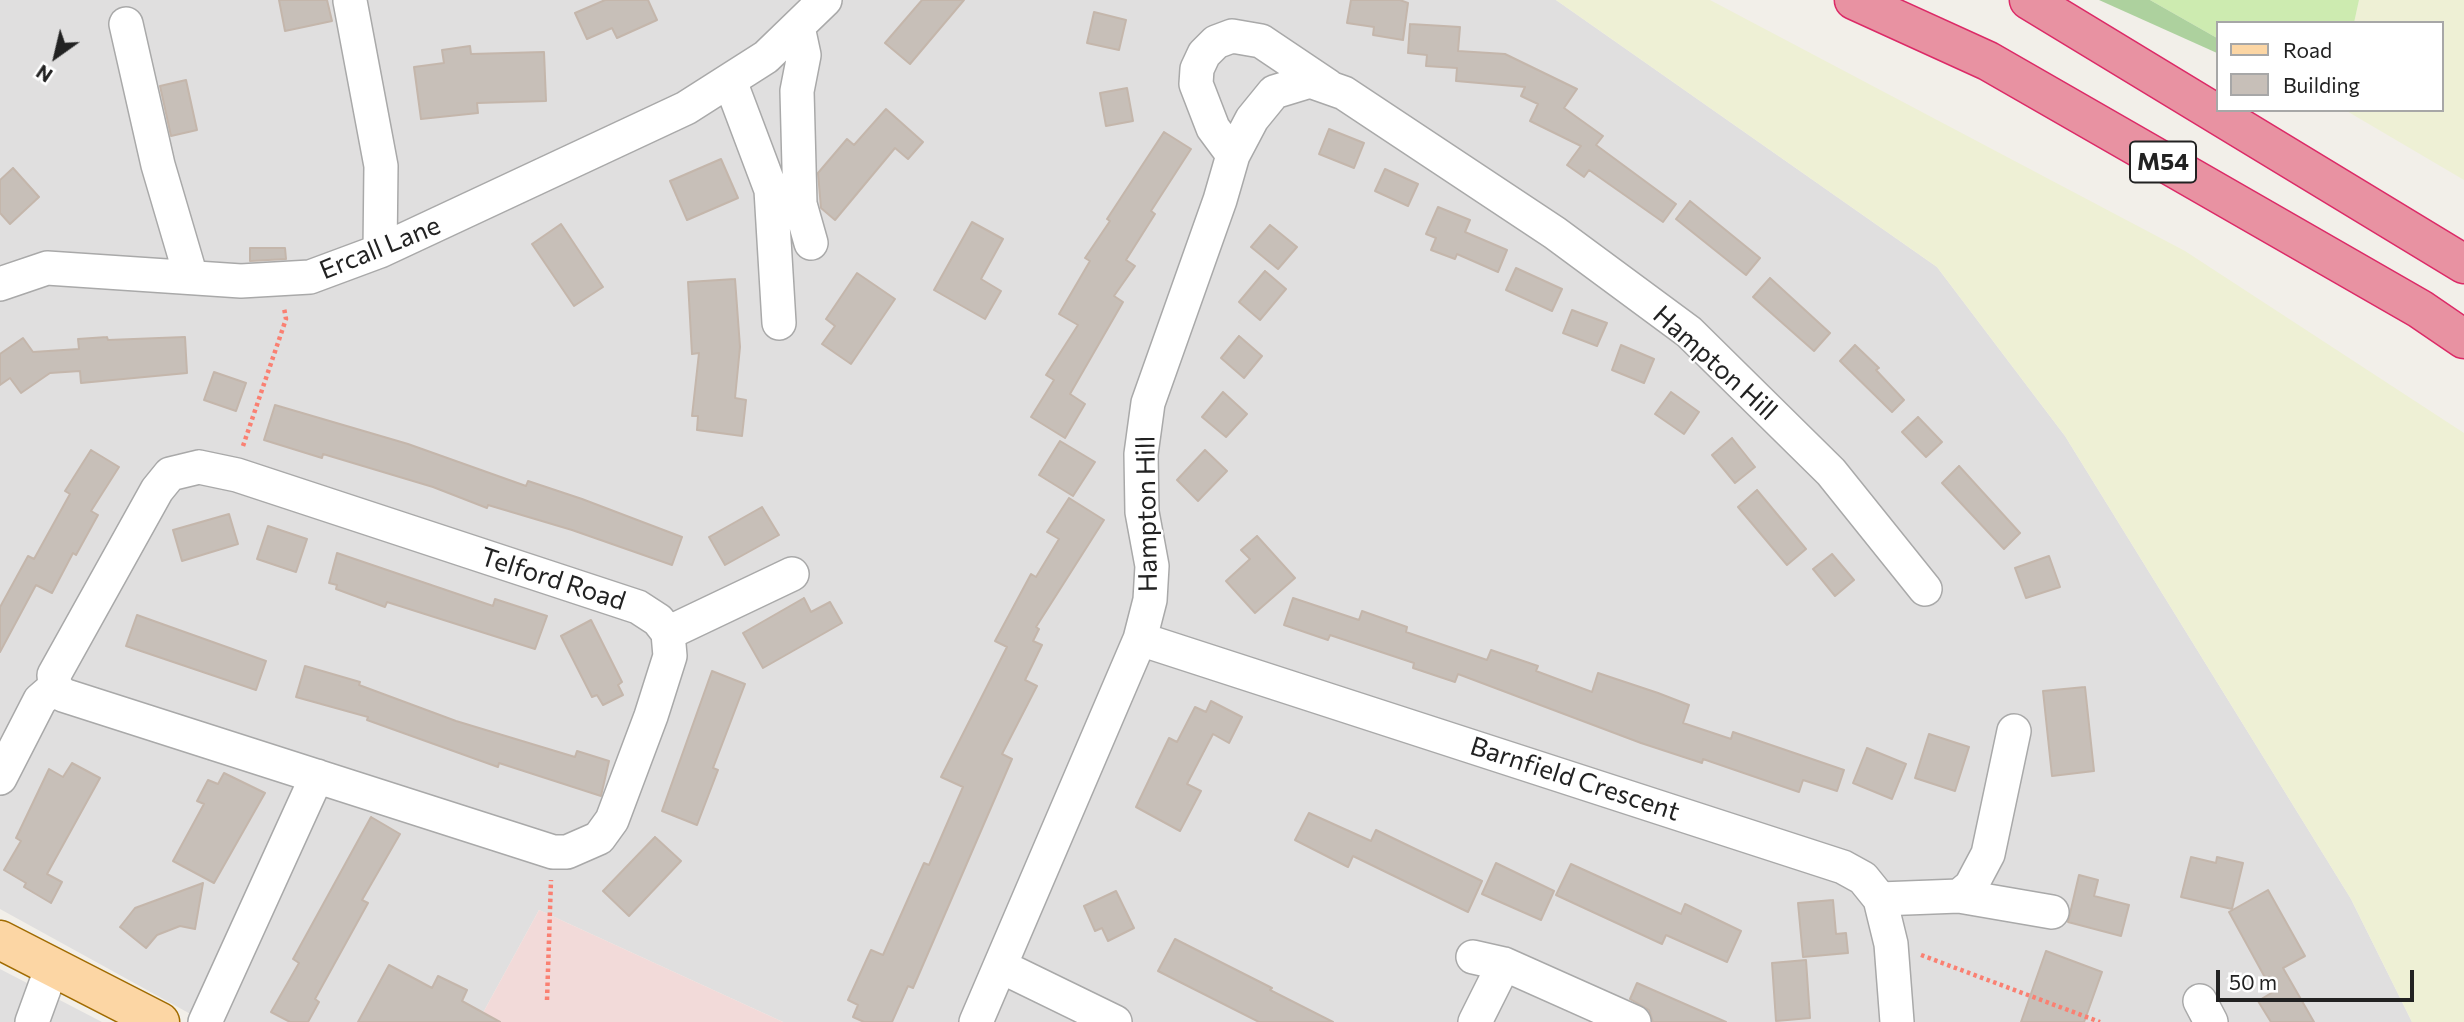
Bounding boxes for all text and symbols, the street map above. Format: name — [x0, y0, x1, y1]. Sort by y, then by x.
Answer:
north arrow — [21, 21, 91, 91]
legend — [2216, 21, 2443, 112]
text: Road — [2283, 37, 2332, 62]
text: N — [32, 60, 56, 87]
text: Building — [2283, 72, 2360, 97]
road number: M54 — [2130, 142, 2196, 182]
street label: Ercall Lane — [315, 210, 445, 286]
street label: Hampton Hill — [1647, 299, 1783, 427]
street label: Hampton Hill — [1130, 436, 1164, 592]
street label: Telford Road — [476, 541, 630, 617]
street label: Barnfield Crescent — [1466, 730, 1684, 828]
scale bar — [2219, 956, 2417, 1000]
text: 50 m — [2229, 969, 2277, 994]

